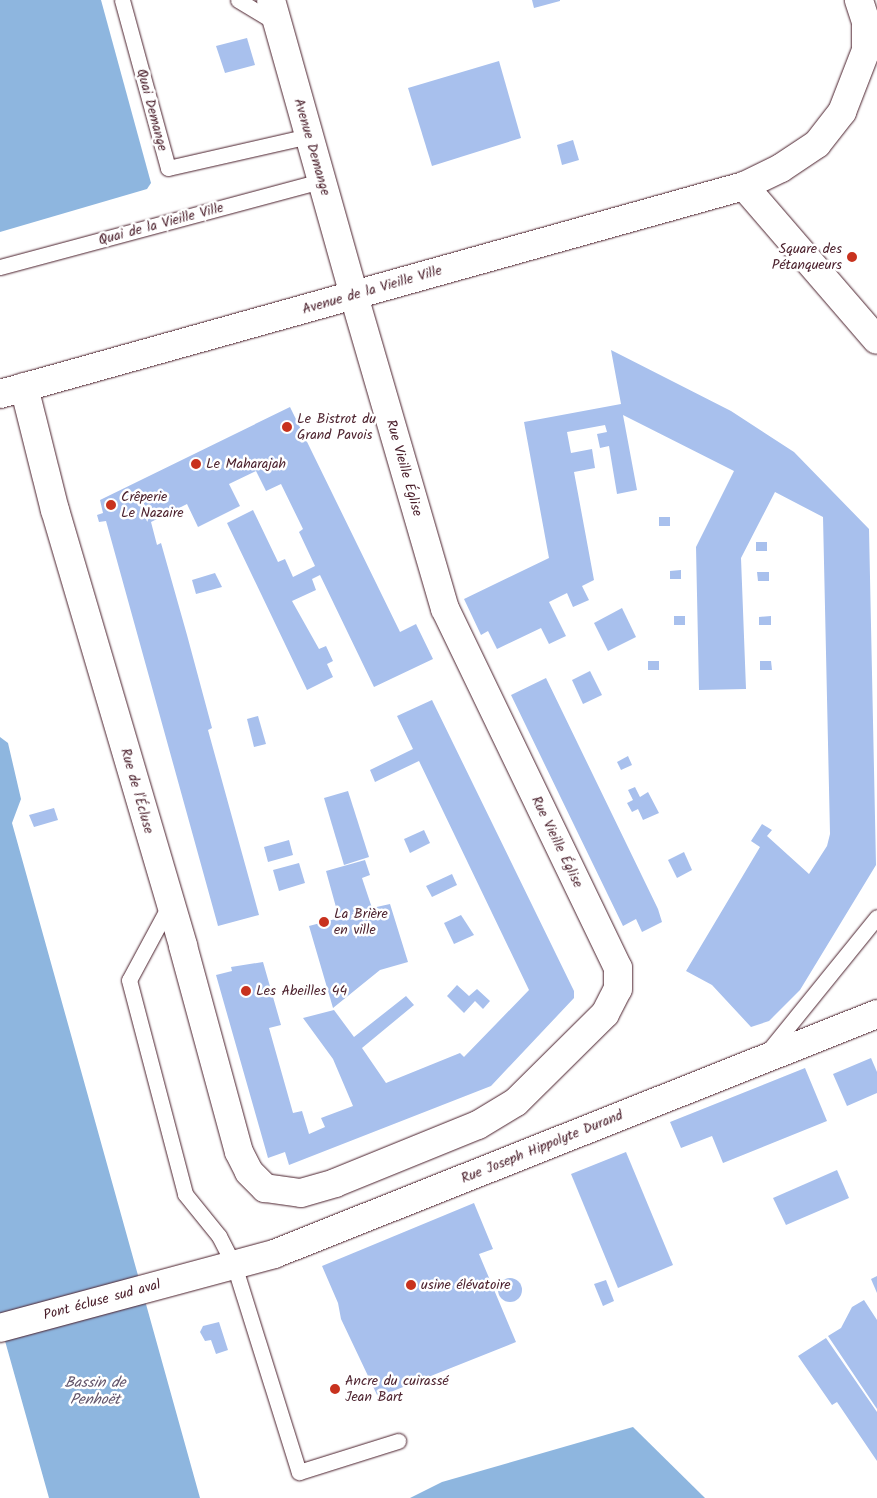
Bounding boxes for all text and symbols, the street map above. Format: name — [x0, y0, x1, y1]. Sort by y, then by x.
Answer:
street label: Quai Demange — [133, 67, 171, 153]
street label: Avenue Demange — [290, 96, 334, 198]
street label: Quai de la Vieille Ville — [97, 199, 225, 249]
place label: Square des Pétanqueurs — [772, 241, 842, 274]
marker: Square des Pétanqueurs — [846, 251, 858, 263]
street label: Avenue de la Vieille Ville — [300, 262, 444, 318]
place label: Le Bistrot du Grand Pavois — [297, 411, 376, 444]
street label: Rue Vieille Église — [382, 418, 426, 518]
marker: Le Bistrot du Grand Pavois — [281, 421, 293, 433]
place label: Le Maharajah — [206, 456, 286, 472]
marker: Le Maharajah — [190, 458, 202, 470]
place label: Crêperie Le Nazaire — [121, 489, 184, 522]
marker: Crêperie Le Nazaire — [105, 499, 117, 511]
street label: Rue de l'Écluse — [117, 746, 157, 836]
street label: Rue Vieille Église — [528, 793, 586, 891]
place label: La Brière en ville — [334, 906, 388, 939]
marker: La Brière en ville — [318, 916, 330, 928]
place label: Les Abeilles 44 — [256, 983, 347, 999]
marker: Les Abeilles 44 — [240, 985, 252, 997]
street label: Rue Joseph Hippolyte Durand — [459, 1107, 625, 1187]
street label: Pont écluse sud aval — [42, 1276, 162, 1324]
place label: usine élévatoire — [421, 1277, 511, 1293]
marker: usine élévatoire — [405, 1279, 417, 1291]
place label: Ancre du cuirassé Jean Bart — [345, 1373, 449, 1405]
water label: Bassin de Penhoët — [64, 1374, 126, 1409]
marker: Ancre du cuirassé Jean Bart — [329, 1383, 341, 1395]

